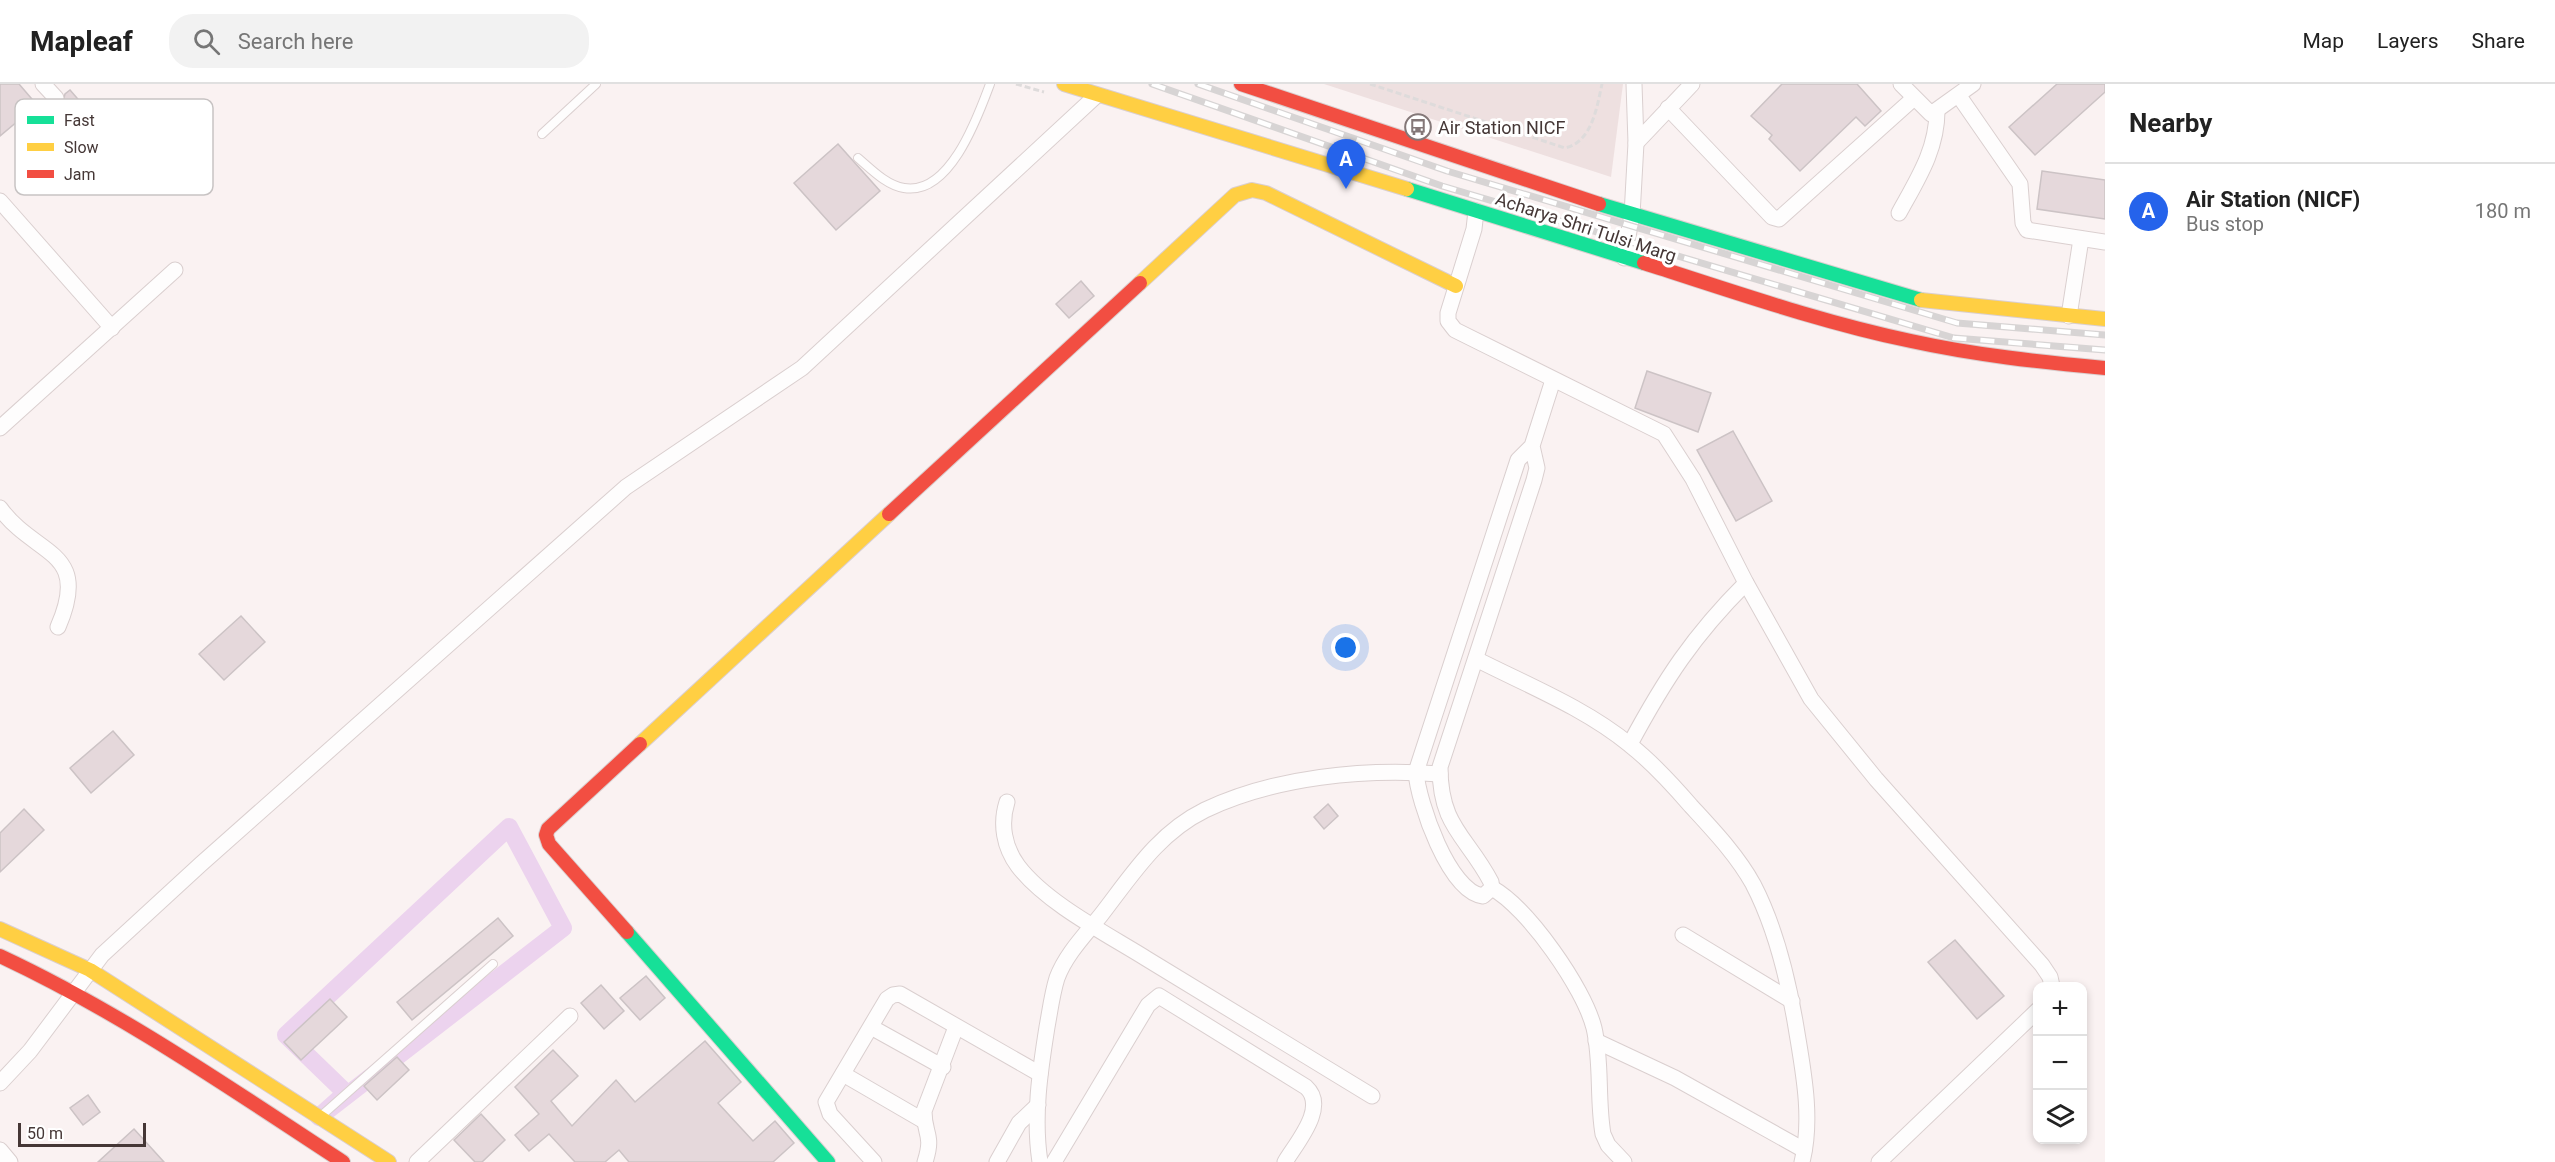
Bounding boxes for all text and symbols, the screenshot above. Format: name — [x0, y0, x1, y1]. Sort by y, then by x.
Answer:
search box — [169, 14, 589, 68]
text: Mapleaf — [30, 25, 133, 58]
icon: search — [190, 25, 223, 58]
text: Search here — [238, 29, 354, 54]
text: Map — [2302, 29, 2344, 53]
text: Layers — [2377, 29, 2438, 53]
text: Share — [2471, 29, 2525, 53]
legend — [15, 99, 213, 195]
text: Nearby — [2129, 108, 2212, 138]
text: Fast — [64, 111, 95, 130]
bus stop icon: Air Station NICF — [1403, 112, 1433, 142]
place label: Air Station NICF — [1438, 117, 1565, 138]
text: Slow — [64, 138, 99, 157]
pin: A — [1326, 140, 1366, 189]
text: Jam — [64, 165, 96, 184]
text: Air Station (NICF) — [2186, 187, 2360, 212]
street label: Acharya Shri Tulsi Marg — [1493, 188, 1679, 266]
text: A — [2142, 199, 2155, 223]
text: 180 m — [2475, 199, 2531, 223]
text: Bus stop — [2186, 212, 2264, 236]
your location — [1331, 633, 1360, 662]
map controls — [2033, 982, 2087, 1144]
button: + — [2033, 982, 2087, 1036]
button: − — [2033, 1036, 2087, 1090]
button: layers — [2033, 1090, 2087, 1144]
scale bar — [18, 1120, 146, 1148]
text: 50 m — [27, 1124, 63, 1143]

